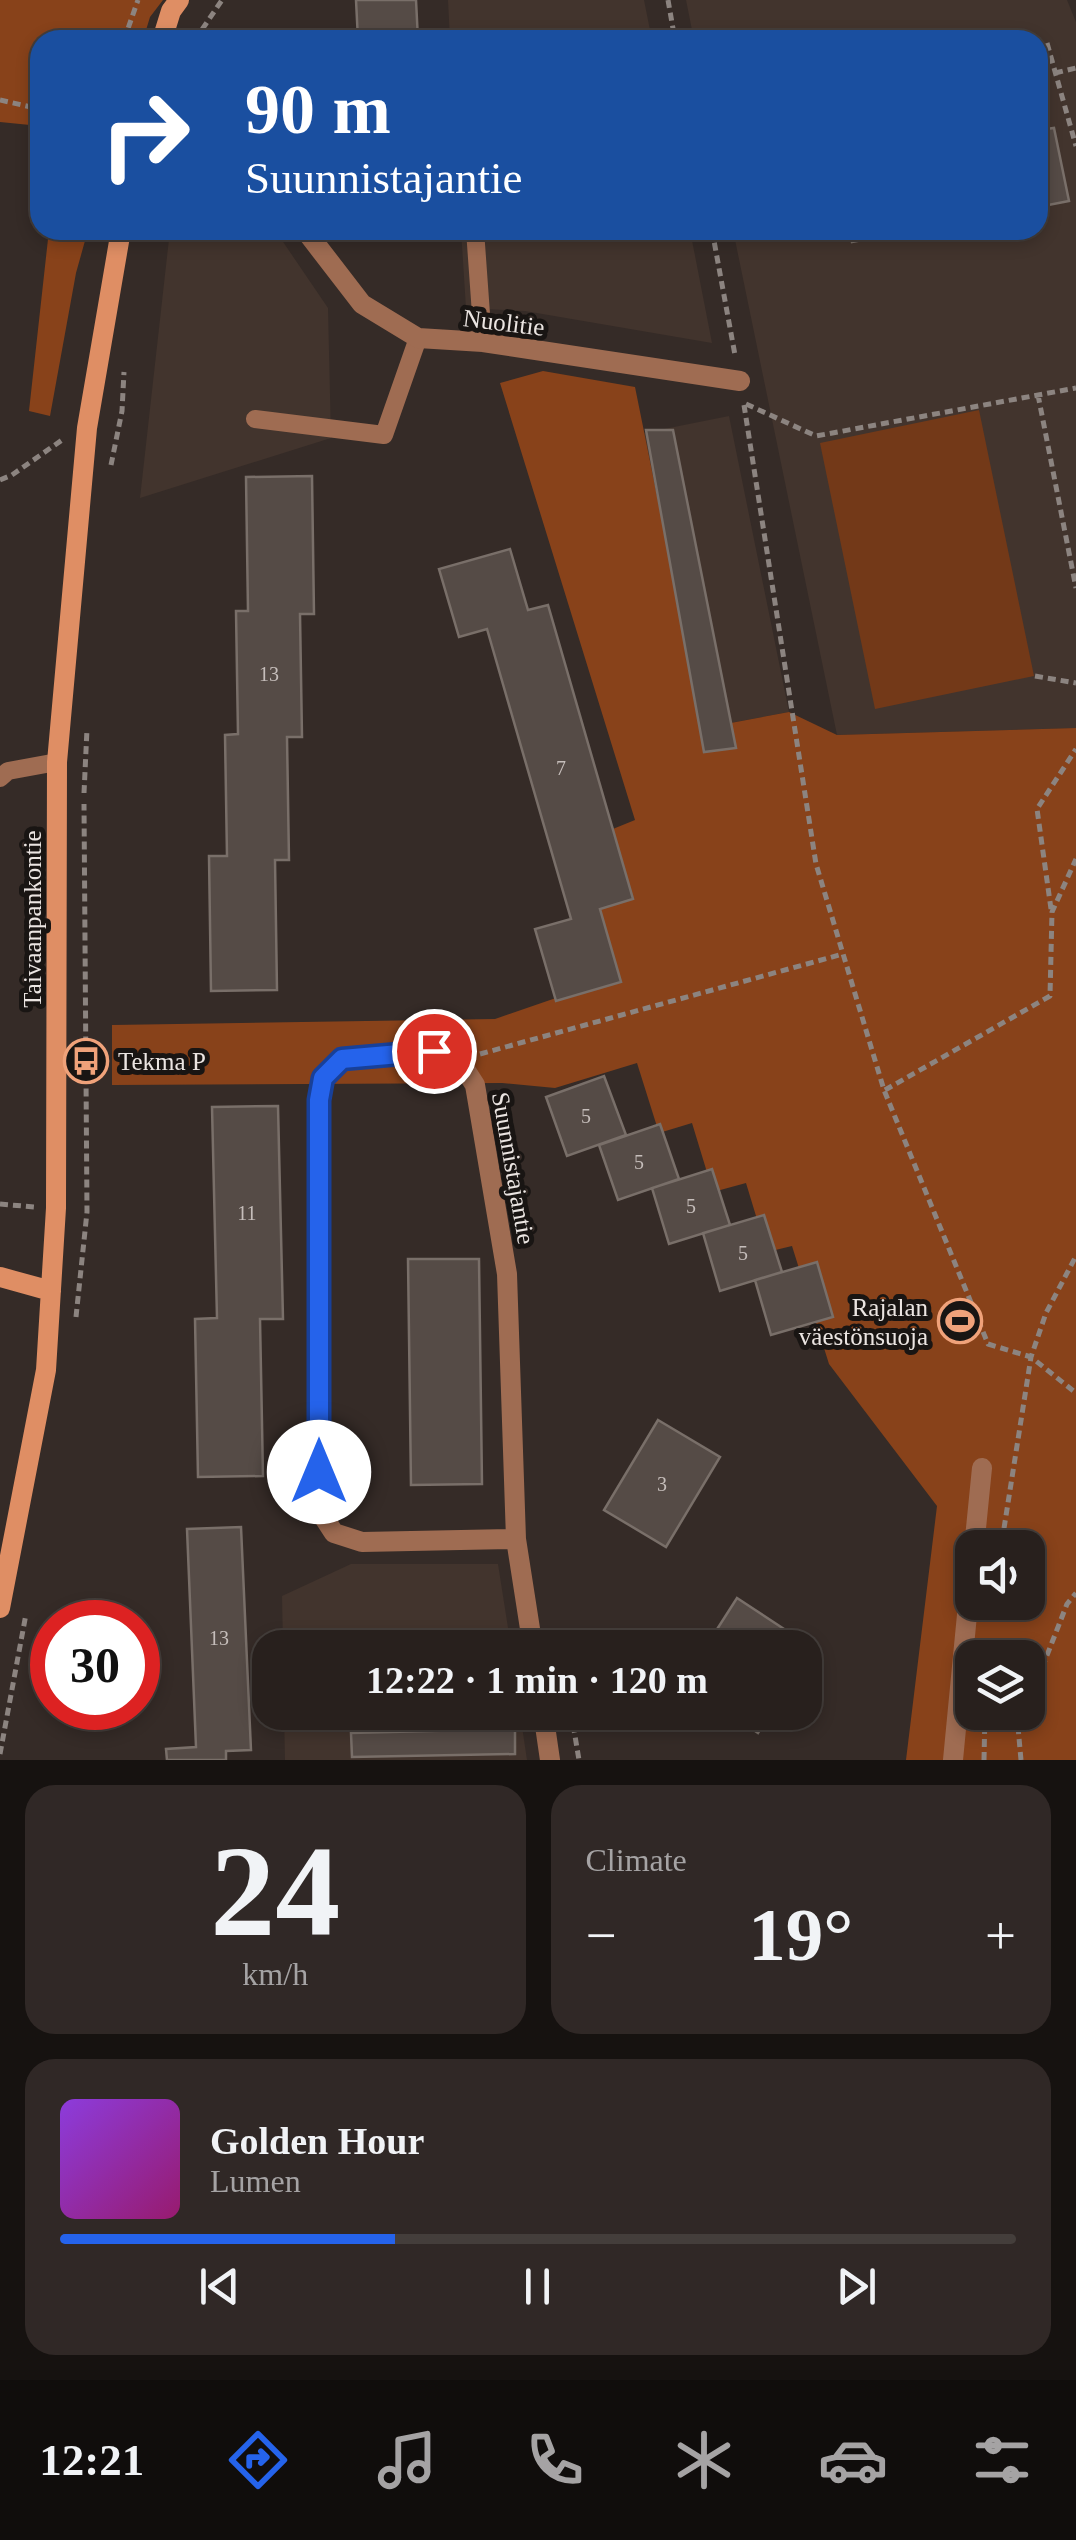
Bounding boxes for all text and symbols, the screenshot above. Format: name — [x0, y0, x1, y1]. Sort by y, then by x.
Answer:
icon: right — [80, 70, 210, 200]
text: 90 m — [245, 71, 391, 148]
text: Suunnistajantie — [245, 153, 522, 203]
street label: Nuolitie — [462, 304, 546, 341]
house number: 13 — [259, 663, 279, 685]
house number: 7 — [556, 757, 566, 779]
street label: Taivaanpankontie — [19, 830, 46, 1008]
pin — [392, 1009, 477, 1094]
icon: arrive — [407, 1024, 462, 1079]
bus stop icon: Tekma P — [63, 1038, 109, 1084]
place label: Tekma P — [118, 1048, 206, 1075]
street label: Suunnistajantie — [487, 1090, 540, 1246]
house number: 5 — [581, 1105, 591, 1127]
house number: 5 — [634, 1151, 644, 1173]
house number: 5 — [686, 1195, 696, 1217]
house number: 11 — [237, 1202, 257, 1224]
house number: 5 — [738, 1242, 748, 1264]
place label: Rajalan väestönsuoja — [799, 1294, 928, 1350]
sports icon: Rajalan väestönsuoja — [937, 1298, 983, 1344]
position arrow — [267, 1420, 371, 1524]
house number: 3 — [657, 1473, 667, 1495]
map controls — [955, 1530, 1045, 1730]
button: sound — [955, 1530, 1045, 1620]
speed limit sign: 30 — [30, 1600, 160, 1730]
house number: 13 — [209, 1627, 229, 1649]
button: layers — [955, 1640, 1045, 1730]
text: 12:22 · 1 min · 120 m — [366, 1659, 708, 1701]
text: 24 — [210, 1819, 340, 1963]
text: Climate — [586, 1842, 687, 1878]
text: 19° — [748, 1893, 853, 1976]
text: − — [586, 1905, 617, 1966]
text: + — [985, 1905, 1016, 1966]
text: km/h — [242, 1956, 308, 1992]
text: Golden Hour — [210, 2120, 424, 2162]
text: Lumen — [210, 2163, 301, 2199]
icon: previous — [192, 2259, 247, 2314]
icon: pause — [510, 2259, 565, 2314]
icon: next — [829, 2259, 884, 2314]
icon: directions — [223, 2425, 293, 2495]
icon: music — [372, 2425, 442, 2495]
icon: phone — [520, 2425, 590, 2495]
icon: climate — [669, 2425, 739, 2495]
icon: car — [818, 2425, 888, 2495]
icon: filters — [967, 2425, 1037, 2495]
text: 12:21 — [39, 2435, 144, 2485]

